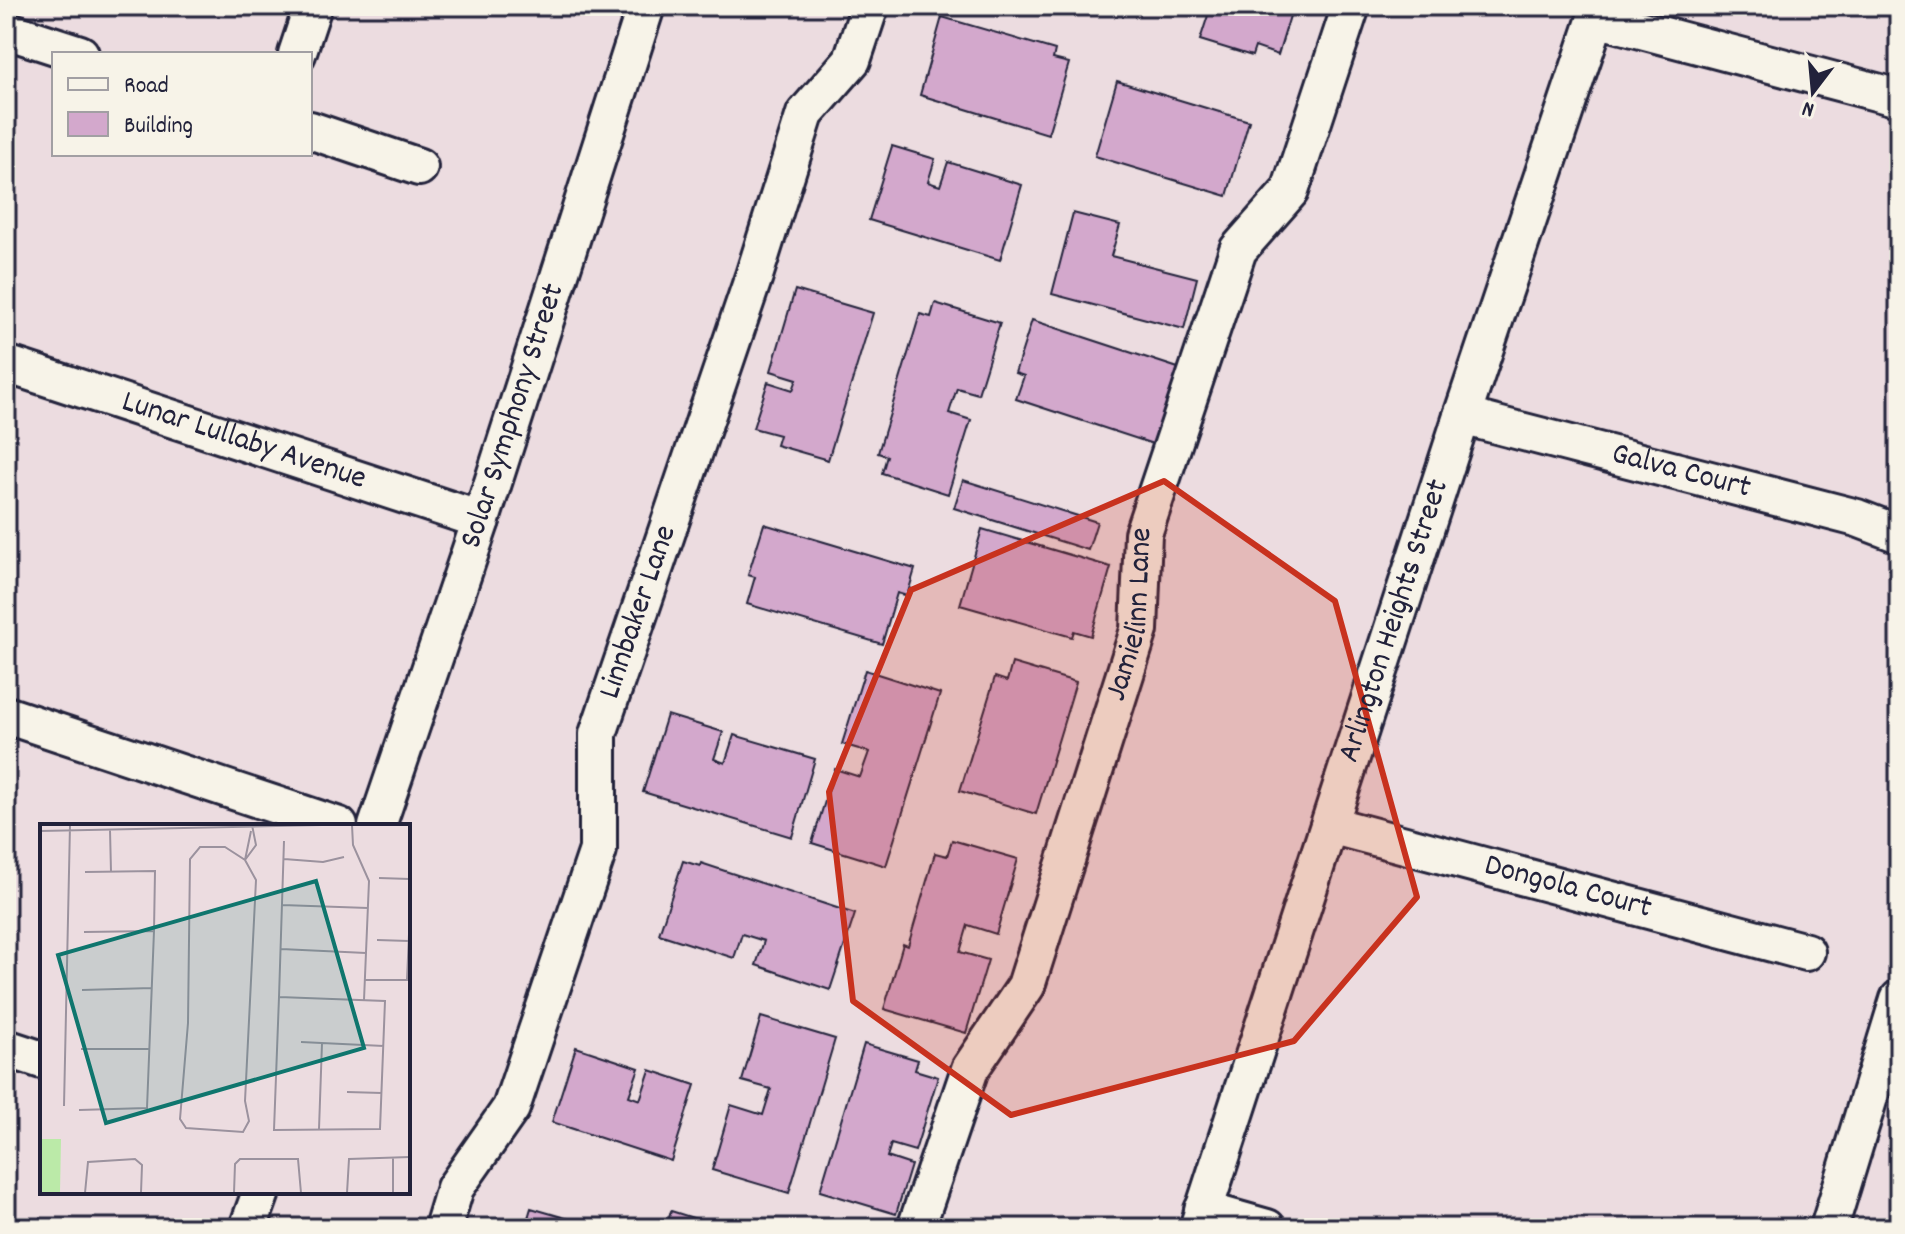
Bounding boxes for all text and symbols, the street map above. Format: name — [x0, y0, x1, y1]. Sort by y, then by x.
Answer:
legend — [52, 52, 312, 156]
north arrow — [1773, 52, 1853, 132]
text: Road — [124, 70, 169, 104]
text: N — [1799, 91, 1818, 124]
text: Building — [124, 110, 193, 144]
street label: Solar Symphony Street — [450, 278, 578, 555]
street label: Lunar Lullaby Avenue — [115, 380, 372, 504]
street label: Galva Court — [1606, 432, 1756, 513]
street label: Arlington Heights Street — [1328, 474, 1463, 769]
street label: Linnbaker Lane — [588, 520, 690, 706]
street label: Jamielinn Lane — [1095, 527, 1166, 707]
inset map — [40, 824, 410, 1194]
street label: Dongola Court — [1479, 844, 1657, 933]

